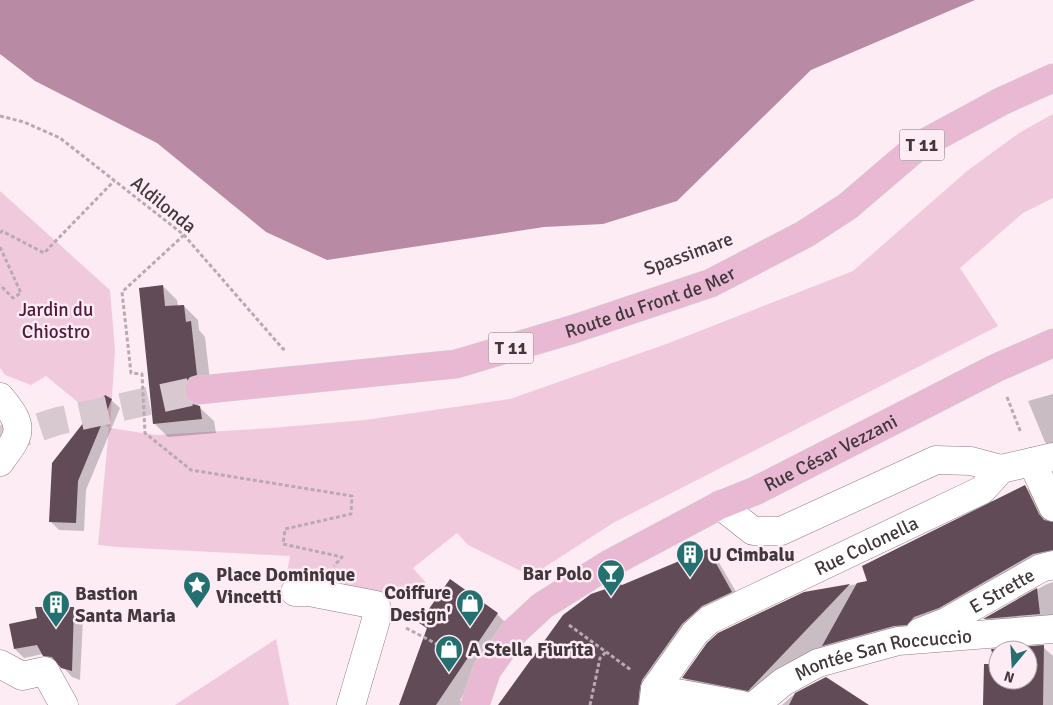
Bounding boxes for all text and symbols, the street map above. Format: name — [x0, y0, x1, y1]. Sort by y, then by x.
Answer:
road number: T 11 — [900, 130, 944, 160]
street label: Aldilonda — [126, 171, 201, 238]
street label: Spassimare — [641, 227, 736, 281]
street label: Route du Front de Mer — [562, 261, 740, 344]
park label: Jardin du Chiostro — [19, 298, 93, 344]
road number: T 11 — [488, 332, 534, 363]
street label: Rue César Vezzani — [760, 409, 902, 497]
street label: Rue Colonella — [811, 511, 922, 581]
building icon: U Cimbalu — [675, 539, 705, 578]
place label: U Cimbalu — [709, 543, 795, 567]
bar icon: Bar Polo — [596, 558, 626, 597]
place label: Bar Polo — [522, 562, 592, 586]
place label: Place Dominique Vincetti — [216, 563, 355, 609]
street label: E Strette — [965, 563, 1039, 619]
place icon: Place Dominique Vincetti — [182, 570, 212, 609]
place label: Coiffure Design' — [384, 581, 451, 627]
place label: Bastion Santa Maria — [75, 582, 176, 628]
shop icon: Coiffure Design' — [455, 588, 485, 627]
building icon: Bastion Santa Maria — [41, 589, 71, 628]
street label: Montée San Roccuccio — [791, 624, 973, 686]
shop icon: A Stella Fiurita — [434, 634, 464, 673]
place label: A Stella Fiurita — [468, 638, 594, 662]
north arrow — [988, 640, 1038, 690]
text: N — [1002, 667, 1016, 686]

